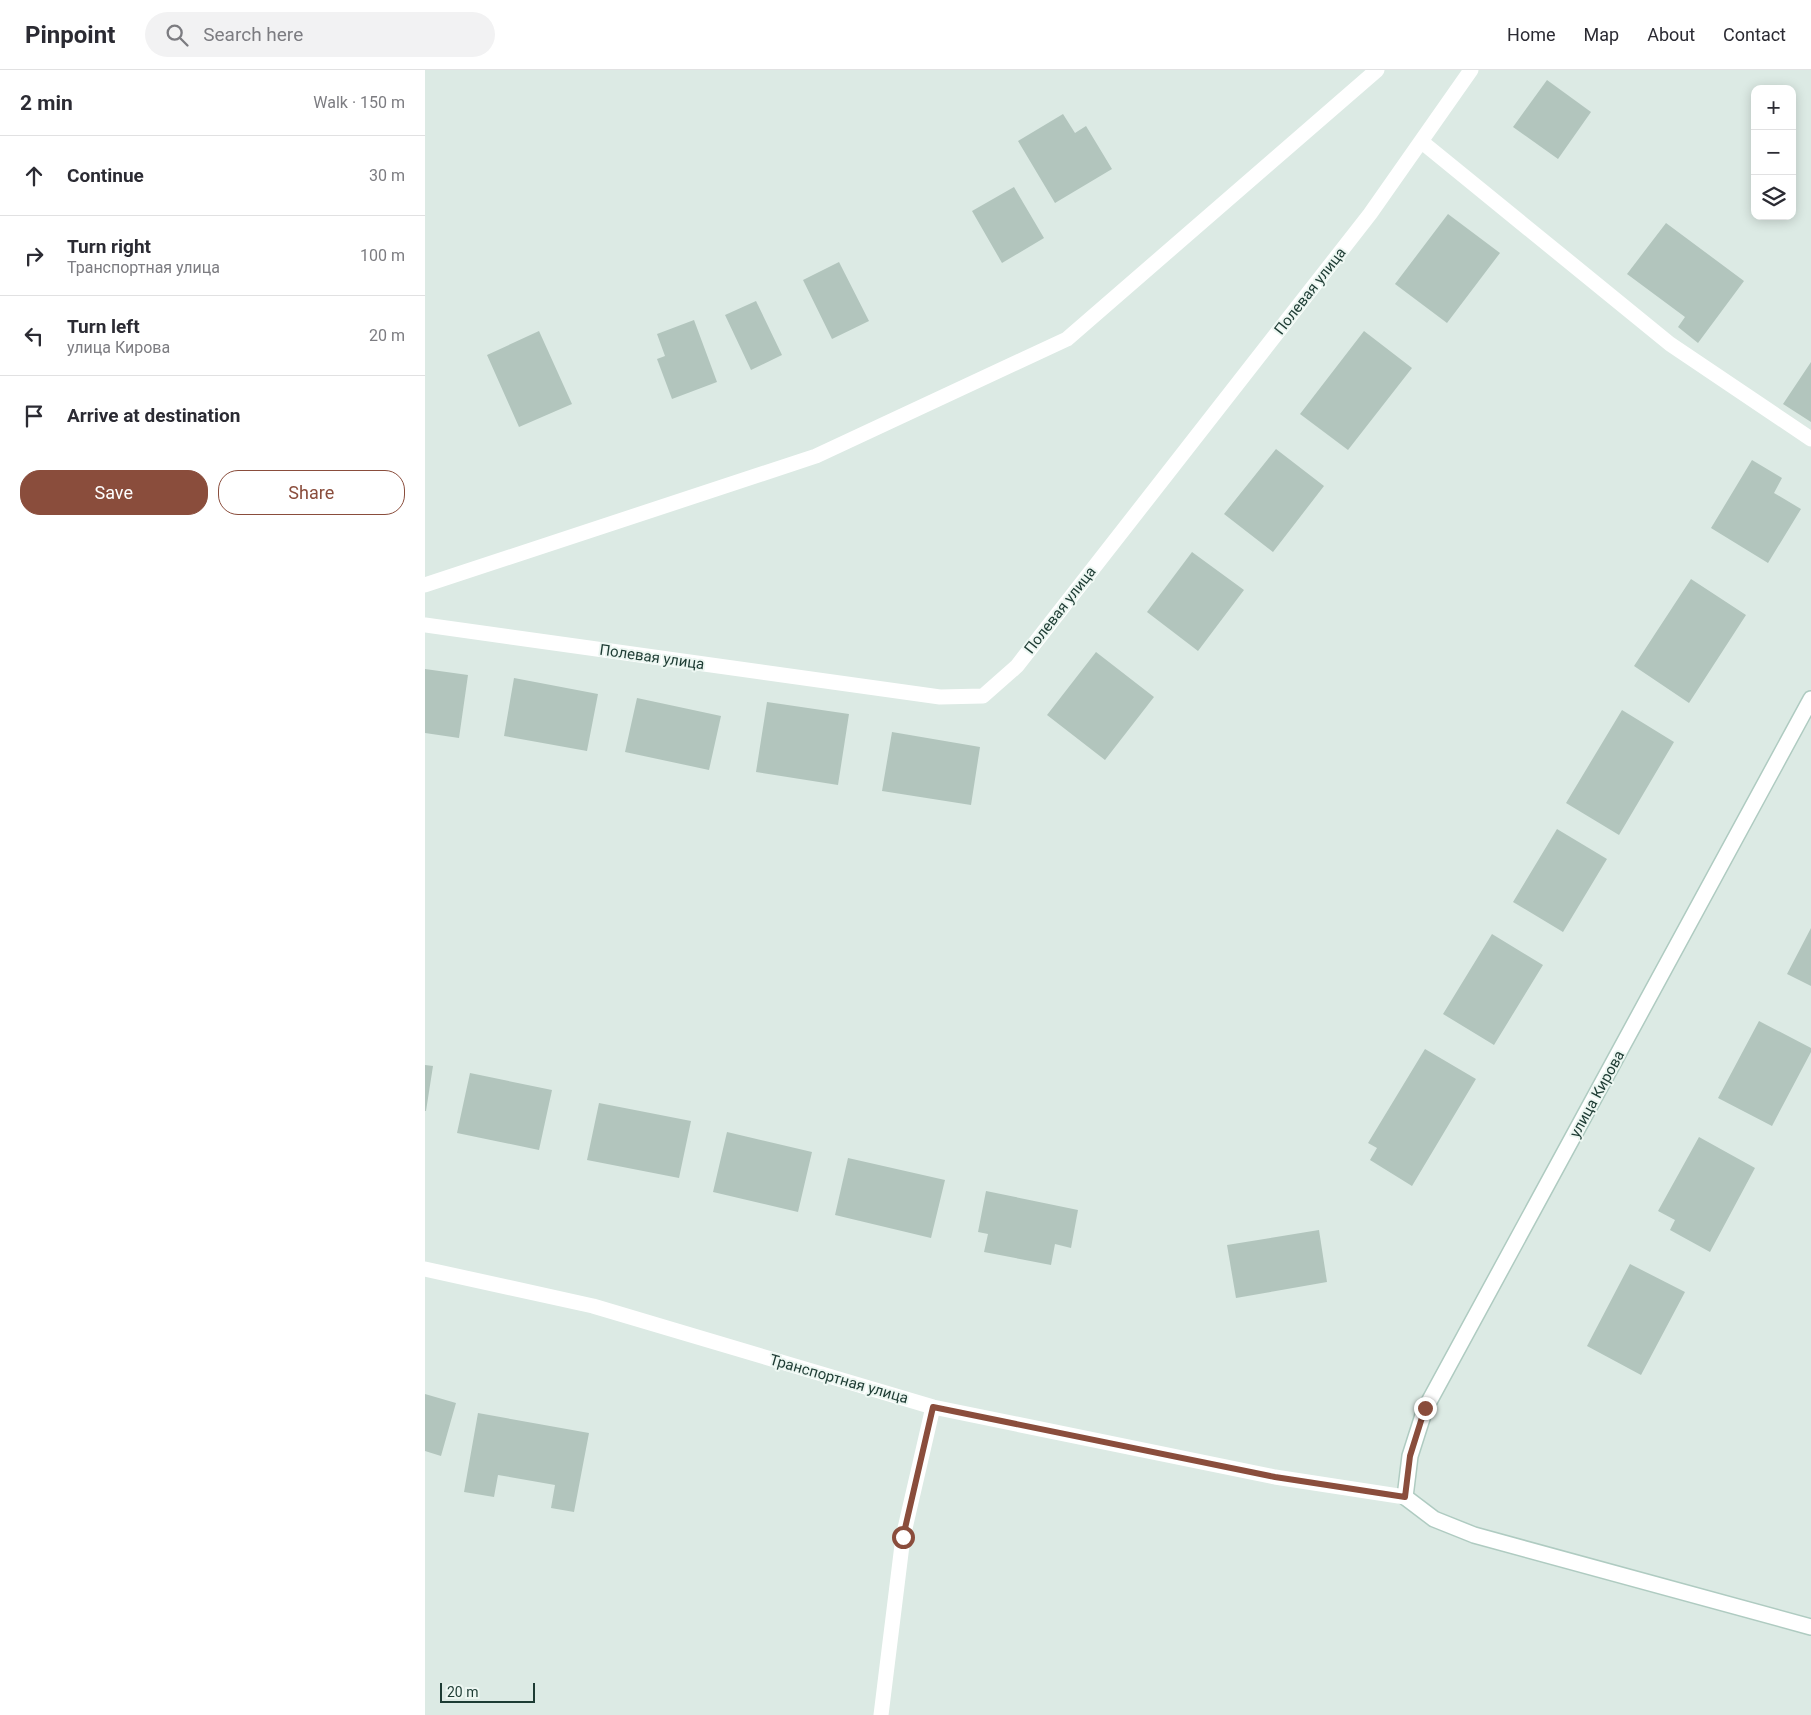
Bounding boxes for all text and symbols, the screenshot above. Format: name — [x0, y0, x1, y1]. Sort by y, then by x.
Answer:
search box — [145, 12, 495, 57]
text: Pinpoint — [25, 21, 115, 49]
icon: search — [163, 21, 191, 49]
text: Search here — [203, 23, 303, 46]
text: Home — [1507, 24, 1556, 45]
text: Map — [1584, 24, 1619, 45]
text: About — [1647, 24, 1695, 45]
text: Contact — [1723, 24, 1786, 45]
map controls — [1751, 85, 1796, 220]
button: + — [1751, 85, 1796, 130]
text: 2 min — [20, 91, 73, 115]
text: Walk · 150 m — [313, 93, 405, 112]
button: − — [1751, 130, 1796, 175]
icon: ahead — [20, 162, 48, 190]
text: Continue — [67, 164, 144, 187]
text: 30 m — [369, 166, 405, 185]
button: layers — [1751, 175, 1796, 220]
text: Turn right — [67, 235, 151, 258]
icon: right — [20, 242, 48, 270]
street label: Полевая улица — [1270, 244, 1350, 338]
text: 100 m — [360, 246, 405, 265]
text: Транспортная улица — [67, 258, 220, 277]
text: Turn left — [67, 315, 140, 338]
icon: left — [20, 322, 48, 350]
text: 20 m — [369, 326, 405, 345]
text: улица Кирова — [67, 338, 170, 357]
icon: arrive — [20, 402, 48, 430]
text: Arrive at destination — [67, 404, 240, 427]
button: Save — [20, 470, 208, 515]
button: Share — [218, 470, 405, 515]
street label: Полевая улица — [1020, 563, 1100, 657]
street label: Полевая улица — [598, 641, 706, 673]
street label: улица Кирова — [1566, 1047, 1628, 1141]
street label: Транспортная улица — [768, 1351, 910, 1407]
route end — [1414, 1397, 1437, 1420]
route start — [892, 1526, 915, 1549]
scale bar — [440, 1680, 535, 1703]
text: 20 m — [447, 1684, 479, 1700]

